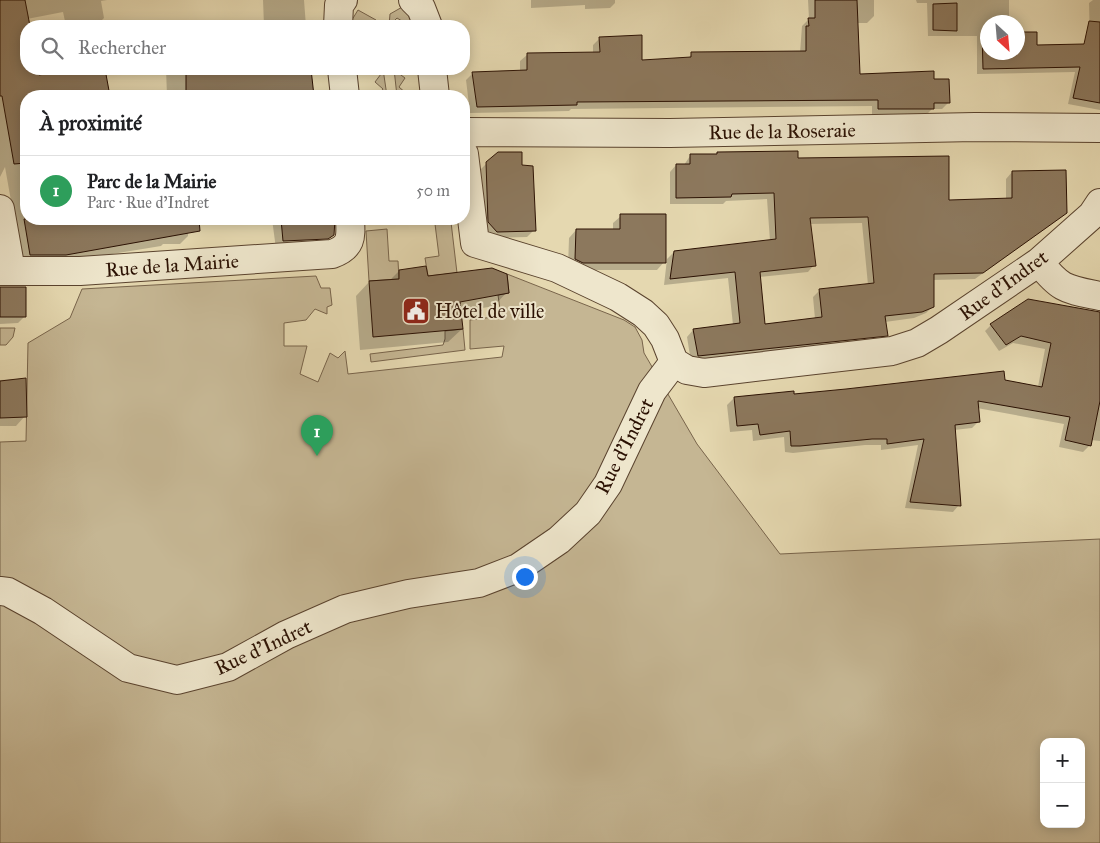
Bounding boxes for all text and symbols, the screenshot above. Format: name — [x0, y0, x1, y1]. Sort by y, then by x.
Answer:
north arrow — [980, 15, 1025, 60]
search box — [20, 20, 470, 75]
icon: search — [38, 34, 66, 62]
text: Rechercher — [78, 36, 166, 59]
text: À proximité — [40, 110, 142, 136]
street label: Rue de la Roseraie — [708, 118, 856, 144]
text: Parc de la Mairie — [87, 170, 217, 193]
text: 1 — [53, 181, 59, 200]
text: 50 m — [416, 181, 450, 200]
text: Parc · Rue d'Indret — [87, 193, 209, 212]
street label: Rue d'Indret — [954, 245, 1052, 325]
street label: Rue de la Mairie — [104, 248, 240, 282]
public building icon: Hôtel de ville — [401, 296, 431, 326]
place label: Hôtel de ville — [435, 299, 544, 323]
street label: Rue d'Indret — [590, 394, 658, 498]
pin: 1 — [301, 415, 333, 456]
your location — [512, 564, 538, 590]
street label: Rue d'Indret — [211, 614, 315, 680]
map controls — [1040, 738, 1085, 828]
button: + — [1040, 738, 1085, 783]
button: − — [1040, 783, 1085, 828]

